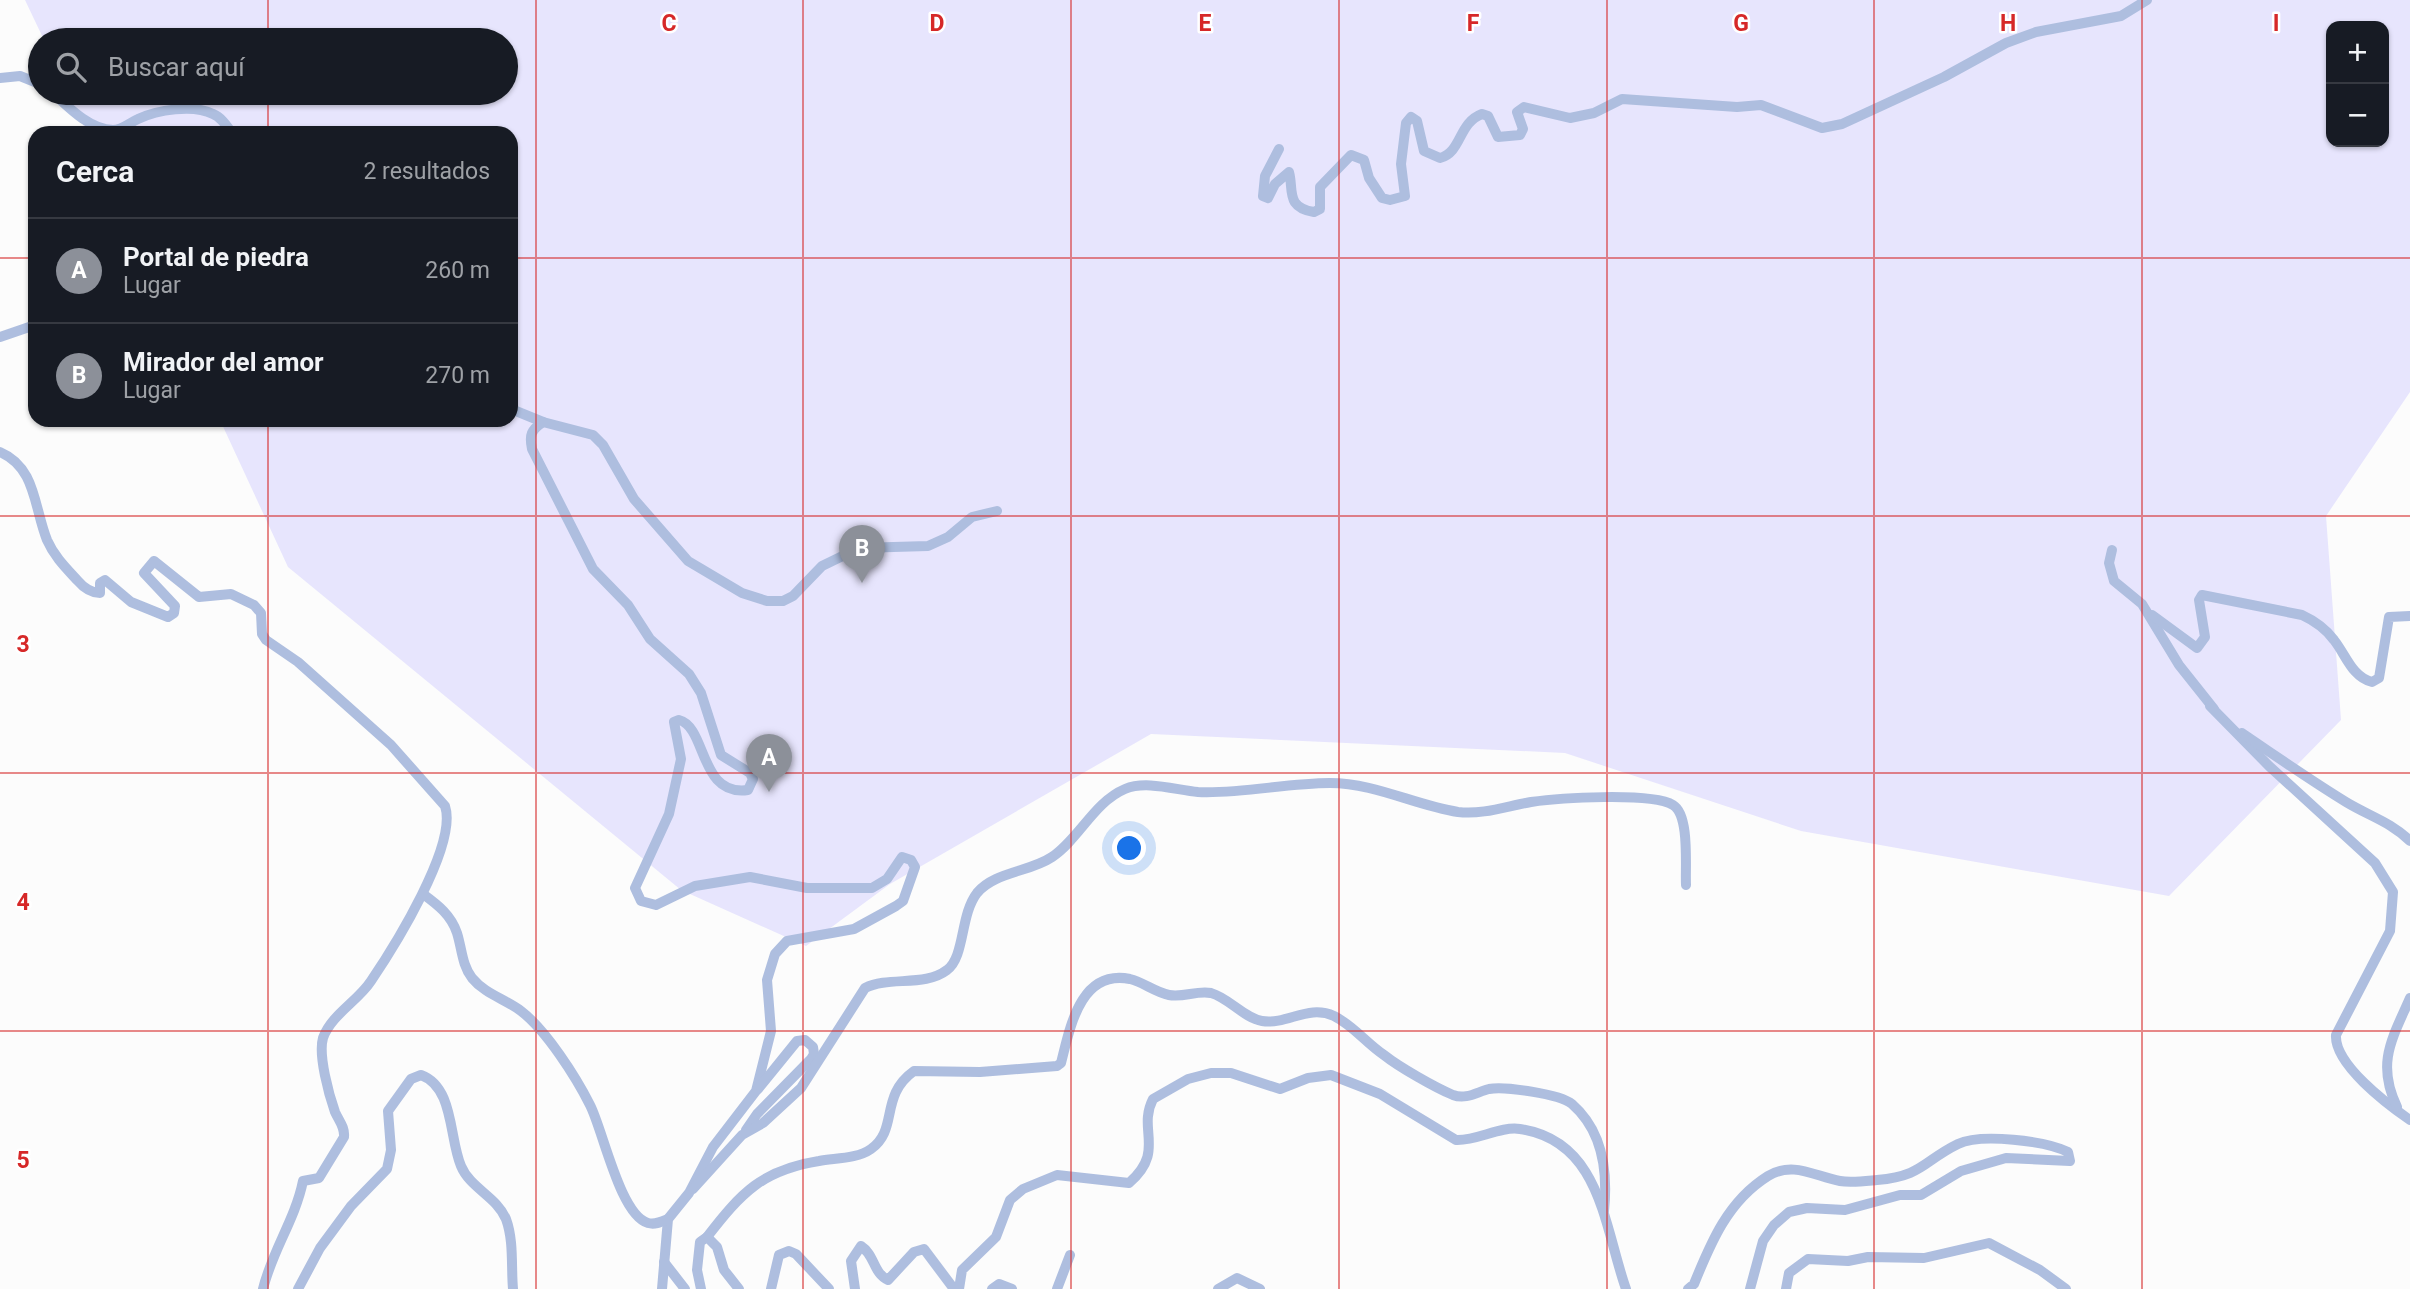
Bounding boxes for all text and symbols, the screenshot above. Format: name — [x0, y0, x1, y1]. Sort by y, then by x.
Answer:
text: C — [661, 10, 677, 37]
text: D — [930, 10, 944, 37]
text: E — [1199, 10, 1212, 37]
text: F — [1467, 10, 1480, 37]
text: G — [1733, 10, 1749, 37]
text: H — [2000, 10, 2016, 37]
text: I — [2273, 10, 2279, 37]
map controls — [2326, 21, 2389, 147]
button: + — [2326, 21, 2389, 84]
search box — [28, 28, 518, 105]
icon: search — [52, 48, 90, 86]
text: Buscar aquí — [108, 52, 245, 82]
button: − — [2326, 84, 2389, 147]
text: Cerca — [56, 154, 134, 189]
text: 2 resultados — [363, 158, 490, 185]
text: Portal de piedra — [123, 242, 309, 272]
text: A — [71, 257, 87, 284]
text: 260 m — [425, 257, 490, 284]
text: Lugar — [123, 272, 181, 299]
text: Mirador del amor — [123, 347, 324, 377]
text: B — [72, 362, 86, 389]
text: 270 m — [425, 362, 490, 389]
text: Lugar — [123, 377, 181, 404]
pin: B — [839, 525, 885, 583]
text: 3 — [16, 631, 30, 658]
pin: A — [746, 734, 792, 792]
your location — [1112, 831, 1146, 865]
text: 4 — [16, 889, 30, 916]
text: 5 — [16, 1147, 30, 1174]

